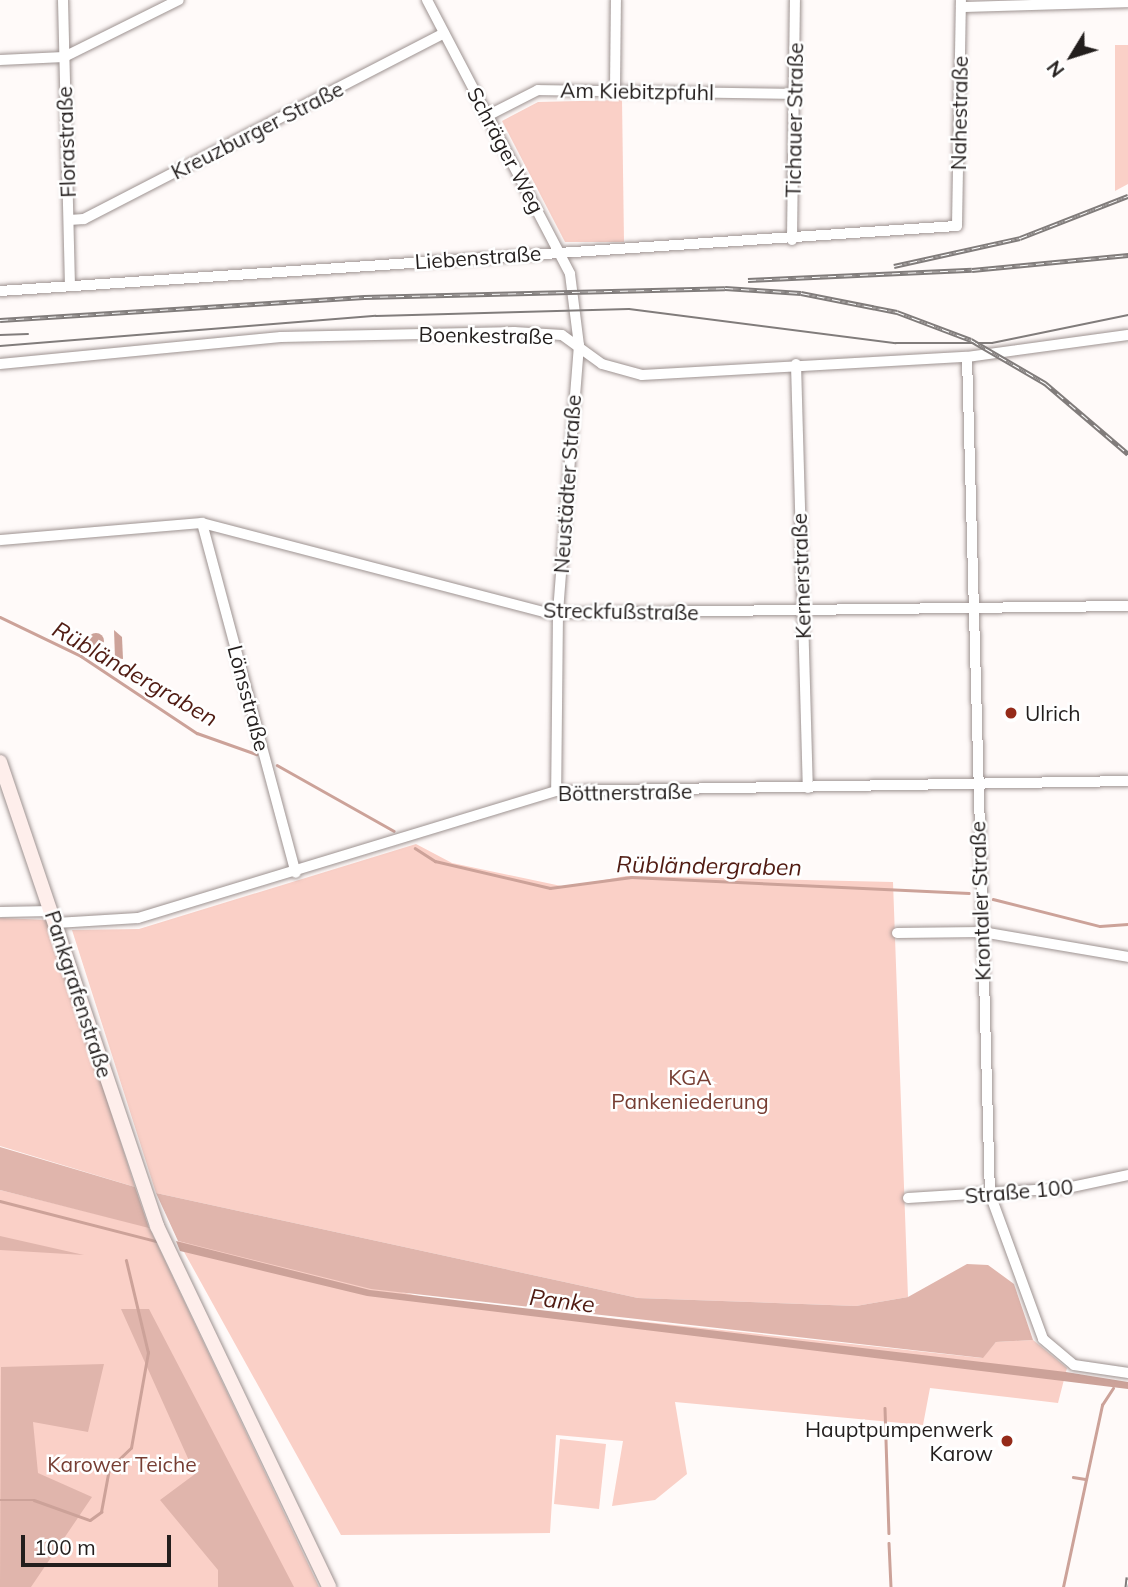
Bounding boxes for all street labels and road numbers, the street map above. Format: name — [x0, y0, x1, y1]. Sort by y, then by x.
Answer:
street label: Tichauer Straße — [780, 42, 808, 198]
street label: Nahestraße — [945, 56, 973, 170]
street label: Kreuzburger Straße — [167, 76, 347, 184]
street label: Am Kiebitzpfuhl — [560, 77, 714, 105]
street label: Schräger Weg — [462, 83, 550, 217]
street label: Florastraße — [51, 86, 81, 198]
street label: Liebenstraße — [414, 240, 542, 274]
street label: Boenkestraße — [419, 321, 553, 349]
street label: Neustädter Straße — [548, 394, 586, 574]
street label: Kernerstraße — [786, 513, 816, 639]
street label: Streckfußstraße — [543, 597, 699, 625]
street label: Lönsstraße — [223, 642, 275, 754]
street label: Böttnerstraße — [558, 778, 692, 806]
street label: Krontaler Straße — [965, 821, 995, 981]
street label: Pankgrafenstraße — [40, 907, 118, 1081]
street label: Straße 100 — [964, 1174, 1074, 1208]

